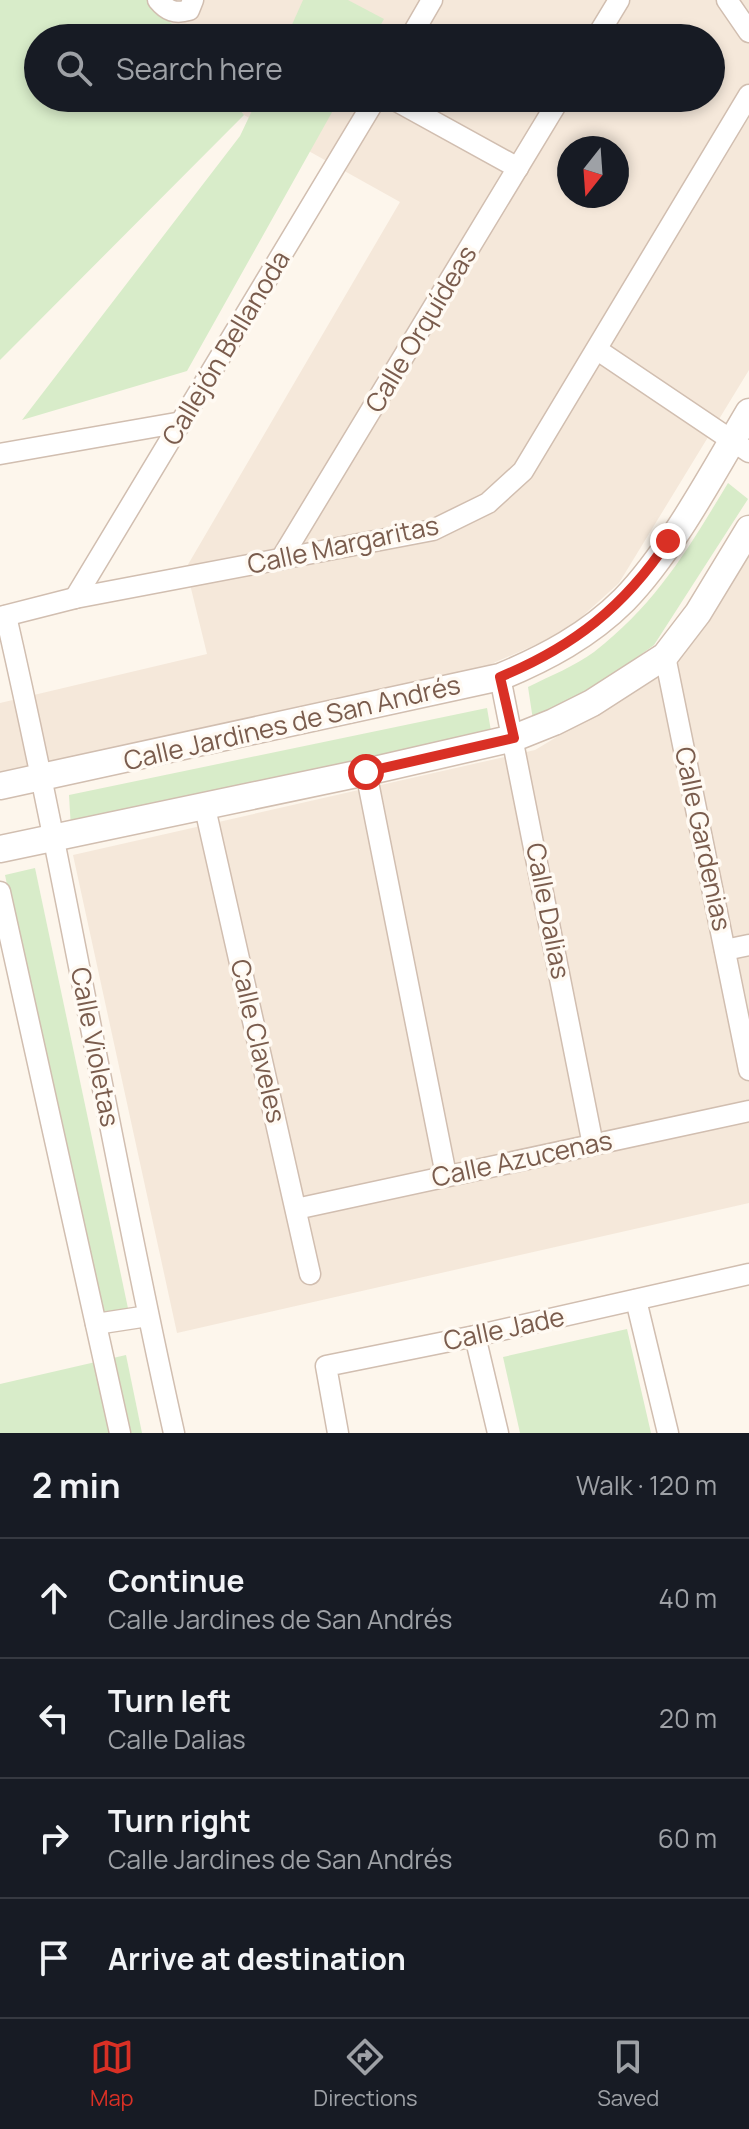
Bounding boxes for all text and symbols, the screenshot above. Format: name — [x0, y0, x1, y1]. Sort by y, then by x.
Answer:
search box — [24, 24, 725, 112]
icon: search — [52, 46, 96, 90]
text: Search here — [116, 48, 283, 89]
north arrow — [557, 136, 629, 208]
street label: Calle Orquídeas — [356, 238, 484, 419]
street label: Callejón Bellanoda — [153, 243, 298, 452]
street label: Calle Margaritas — [244, 506, 442, 582]
route end — [650, 523, 686, 559]
street label: Calle Jardines de San Andrés — [120, 666, 464, 778]
street label: Calle Gardenias — [667, 743, 741, 934]
route start — [348, 754, 384, 790]
street label: Calle Dalias — [518, 840, 580, 982]
street label: Calle Claveles — [223, 955, 295, 1126]
street label: Calle Violetas — [63, 964, 129, 1130]
street label: Calle Azucenas — [428, 1121, 615, 1195]
street label: Calle Jade — [440, 1298, 568, 1358]
text: 2 min — [32, 1462, 120, 1508]
text: Walk · 120 m — [576, 1467, 717, 1503]
text: Continue — [108, 1560, 244, 1601]
icon: ahead — [32, 1576, 76, 1620]
text: 40 m — [659, 1580, 717, 1616]
text: Calle Jardines de San Andrés — [108, 1601, 452, 1637]
text: Turn left — [108, 1680, 231, 1721]
icon: left — [32, 1696, 76, 1740]
text: 20 m — [659, 1700, 717, 1736]
text: Calle Dalias — [108, 1721, 246, 1757]
text: Turn right — [108, 1800, 251, 1841]
icon: right — [32, 1816, 76, 1860]
text: 60 m — [658, 1820, 717, 1856]
text: Calle Jardines de San Andrés — [108, 1841, 452, 1877]
icon: arrive — [32, 1936, 76, 1980]
text: Arrive at destination — [108, 1938, 406, 1979]
tab: Map — [90, 2035, 134, 2113]
tab: Directions — [313, 2035, 418, 2113]
tab: Saved — [597, 2035, 659, 2113]

